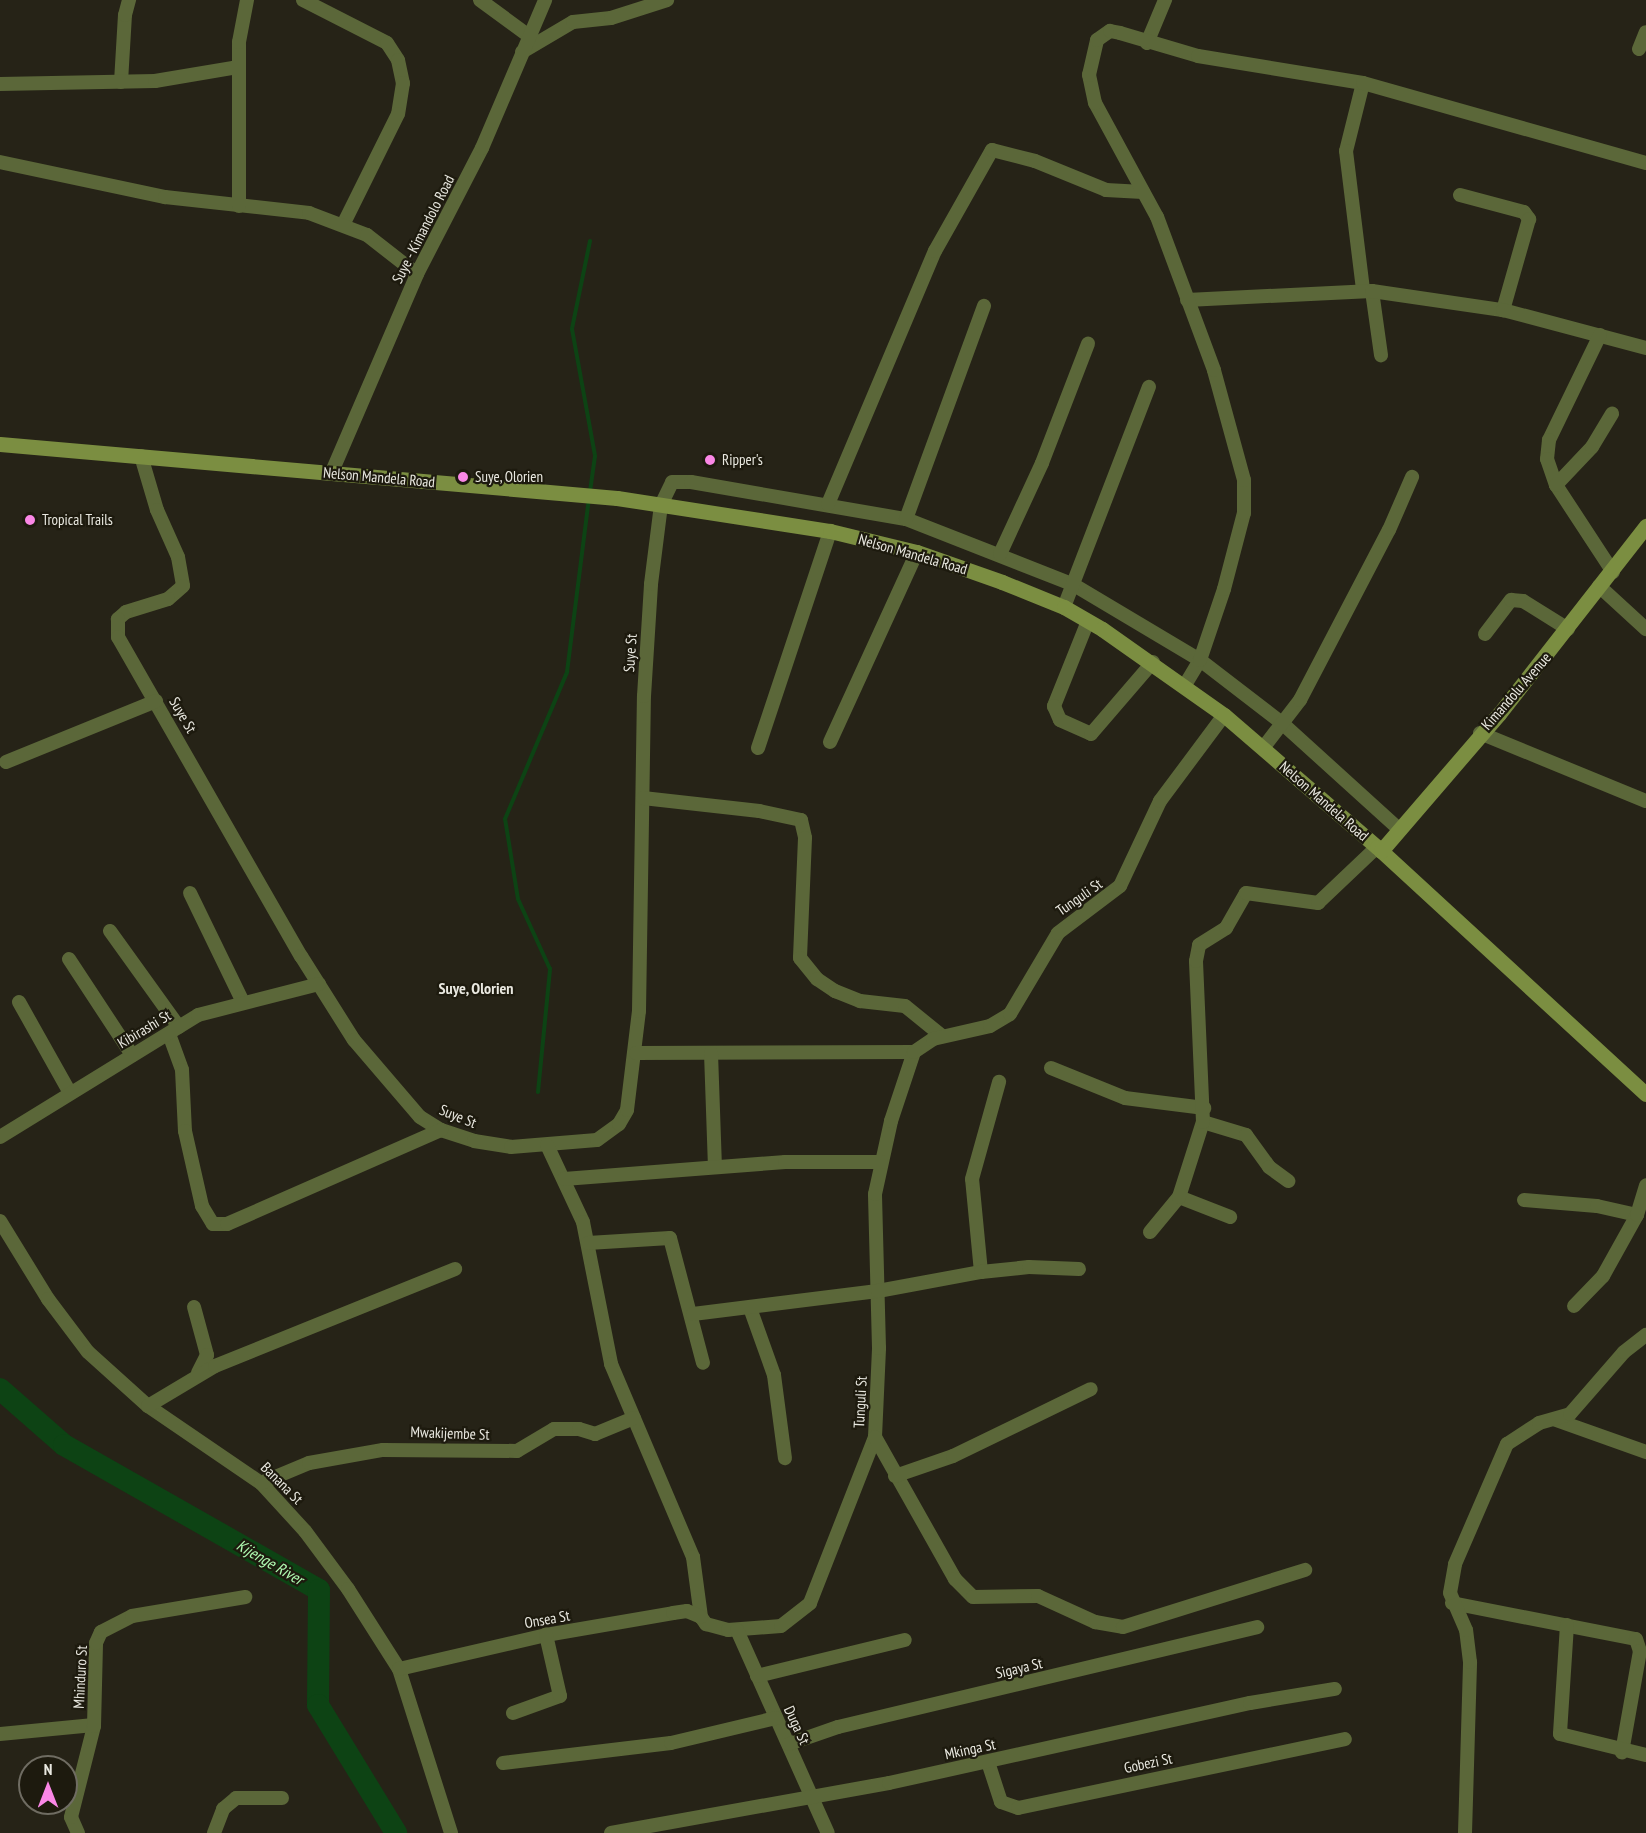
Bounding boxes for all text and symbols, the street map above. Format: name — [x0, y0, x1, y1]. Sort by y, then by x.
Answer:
street label: Suye - Kimandolo Road — [388, 171, 458, 287]
place label: Ripper's — [722, 451, 763, 469]
marker: Ripper's — [703, 453, 717, 467]
street label: Nelson Mandela Road — [322, 463, 436, 491]
place label: Suye, Olorien — [475, 468, 544, 486]
marker: Suye, Olorien — [456, 470, 470, 484]
place label: Tropical Trails — [42, 511, 113, 529]
marker: Tropical Trails — [23, 513, 37, 527]
street label: Nelson Mandela Road — [857, 530, 969, 578]
street label: Suye St — [620, 633, 640, 673]
street label: Kimandolu Avenue — [1477, 648, 1555, 734]
street label: Suye St — [166, 694, 200, 736]
street label: Nelson Mandela Road — [1276, 757, 1372, 845]
street label: Tunguli St — [1053, 875, 1105, 919]
district label: Suye, Olorien — [438, 978, 514, 998]
street label: Kibirashi St — [114, 1006, 174, 1052]
street label: Suye St — [437, 1100, 479, 1132]
street label: Tunguli St — [850, 1376, 870, 1428]
street label: Mwakijembe St — [410, 1423, 490, 1443]
street label: Banana St — [257, 1458, 307, 1508]
water label: Kijenge River — [233, 1535, 307, 1589]
street label: Onsea St — [523, 1606, 571, 1632]
street label: Mhinduro St — [69, 1645, 91, 1709]
street label: Sigaya St — [994, 1654, 1044, 1682]
street label: Duga St — [780, 1703, 814, 1747]
street label: Mkinga St — [943, 1735, 997, 1763]
street label: Gobezi St — [1122, 1749, 1174, 1777]
north arrow — [18, 1755, 78, 1815]
text: N — [44, 1759, 52, 1779]

